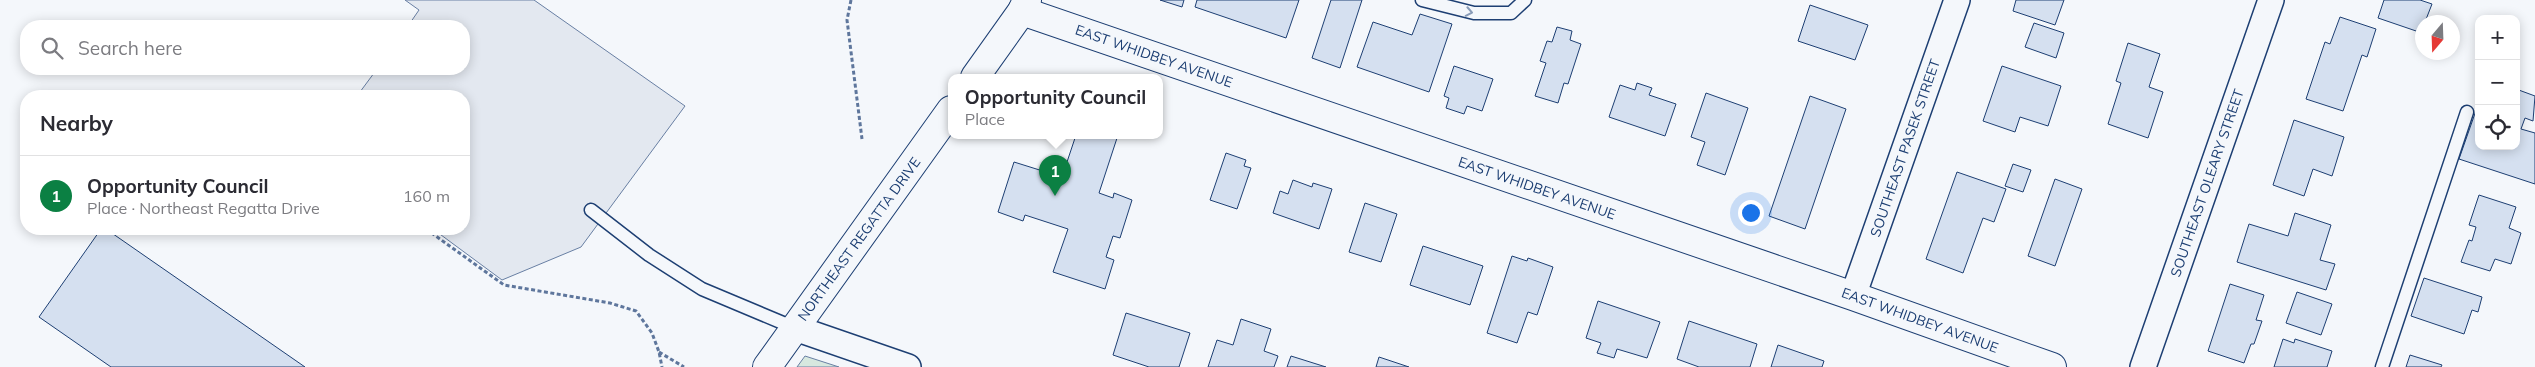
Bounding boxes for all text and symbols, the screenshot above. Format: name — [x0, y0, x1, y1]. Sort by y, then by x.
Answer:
one-way arrow — [1464, 6, 1473, 16]
north arrow — [2415, 15, 2460, 60]
map controls — [2475, 15, 2520, 150]
button: + — [2475, 15, 2520, 60]
search box — [20, 20, 470, 75]
street label: EAST WHIDBEY AVENUE — [1073, 21, 1235, 91]
icon: search — [38, 34, 66, 62]
text: Search here — [78, 36, 182, 60]
street label: SOUTHEAST PASEK STREET — [1866, 56, 1944, 239]
button: − — [2475, 60, 2520, 105]
popup — [948, 74, 1163, 139]
text: Opportunity Council — [965, 85, 1146, 109]
street label: SOUTHEAST OLEARY STREET — [2166, 86, 2248, 279]
button: locate — [2475, 105, 2520, 150]
text: Place — [965, 109, 1005, 129]
text: Nearby — [40, 110, 113, 136]
street label: EAST WHIDBEY AVENUE — [1456, 153, 1618, 223]
street label: NORTHEAST REGATTA DRIVE — [794, 154, 924, 324]
pin: 1 — [1039, 155, 1071, 196]
text: Opportunity Council — [87, 174, 268, 198]
text: 1 — [51, 186, 61, 206]
text: 160 m — [403, 186, 450, 206]
text: Place · Northeast Regatta Drive — [87, 198, 320, 218]
your location — [1738, 200, 1764, 226]
street label: EAST WHIDBEY AVENUE — [1839, 283, 2001, 357]

